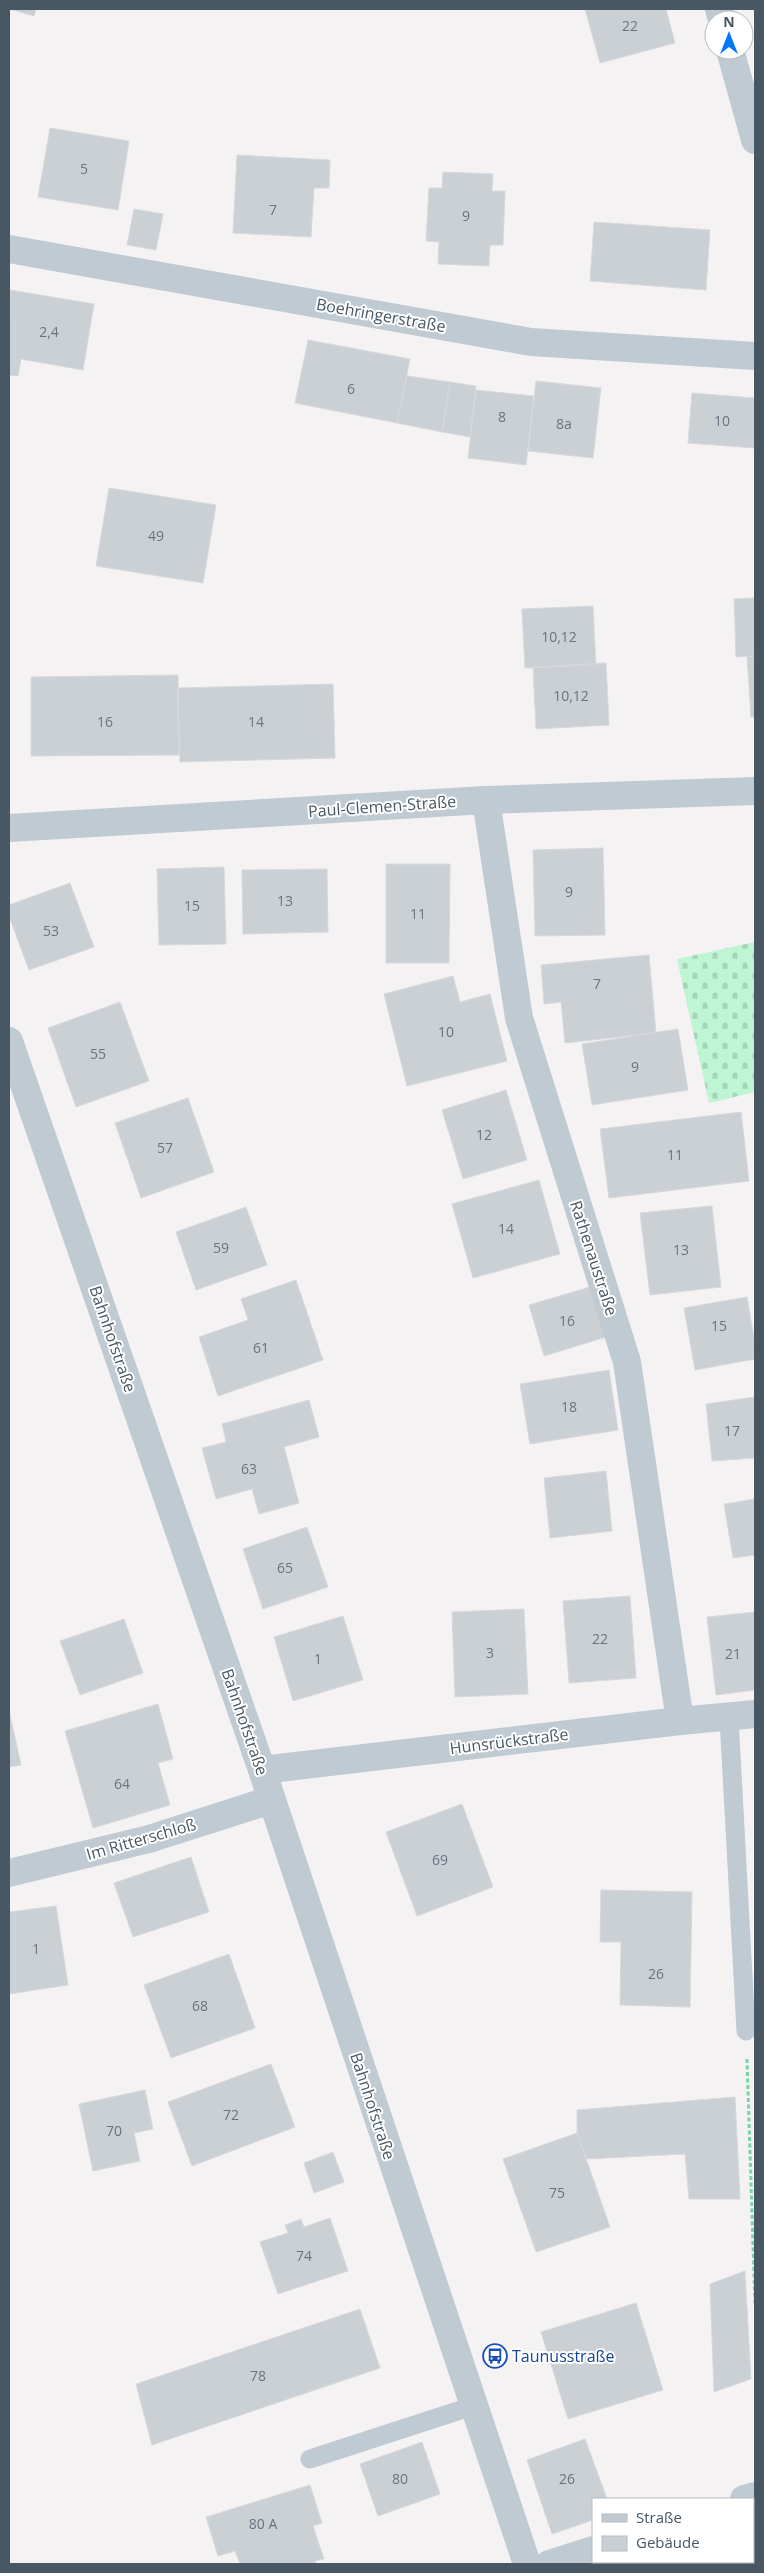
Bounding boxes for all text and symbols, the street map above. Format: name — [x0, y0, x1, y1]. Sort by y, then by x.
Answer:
north arrow — [704, 10, 754, 60]
text: N — [723, 12, 735, 31]
house number: 22 — [622, 16, 638, 35]
house number: 5 — [80, 159, 88, 178]
house number: 7 — [269, 200, 277, 219]
house number: 9 — [462, 206, 470, 225]
street label: Boehringerstraße — [315, 293, 447, 337]
house number: 2,4 — [39, 322, 59, 341]
house number: 6 — [347, 379, 355, 398]
house number: 8 — [498, 407, 506, 426]
house number: 10 — [714, 411, 730, 430]
house number: 8a — [556, 414, 572, 433]
house number: 49 — [148, 526, 164, 545]
house number: 10,12 — [541, 627, 577, 646]
house number: 10,12 — [553, 686, 589, 705]
house number: 16 — [97, 712, 113, 731]
house number: 14 — [248, 712, 264, 731]
street label: Paul-Clemen-Straße — [307, 790, 457, 822]
house number: 9 — [565, 882, 573, 901]
house number: 13 — [277, 891, 293, 910]
house number: 15 — [184, 896, 200, 915]
house number: 11 — [410, 904, 426, 923]
house number: 53 — [43, 921, 59, 940]
house number: 7 — [593, 974, 601, 993]
house number: 10 — [438, 1022, 454, 1041]
house number: 55 — [90, 1044, 106, 1063]
house number: 9 — [631, 1057, 639, 1076]
house number: 12 — [476, 1125, 492, 1144]
house number: 57 — [157, 1138, 173, 1157]
house number: 11 — [667, 1145, 683, 1164]
street label: Rathenaustraße — [565, 1198, 623, 1318]
house number: 14 — [498, 1219, 514, 1238]
house number: 59 — [213, 1238, 229, 1257]
house number: 13 — [673, 1240, 689, 1259]
street label: Bahnhofstraße — [84, 1283, 142, 1395]
house number: 16 — [559, 1311, 575, 1330]
house number: 15 — [711, 1316, 727, 1335]
house number: 61 — [253, 1338, 269, 1357]
house number: 18 — [561, 1397, 577, 1416]
house number: 17 — [724, 1421, 740, 1440]
house number: 63 — [241, 1459, 257, 1478]
house number: 65 — [277, 1558, 293, 1577]
house number: 22 — [592, 1629, 608, 1648]
house number: 3 — [486, 1643, 494, 1662]
house number: 21 — [725, 1644, 741, 1663]
house number: 1 — [314, 1649, 322, 1668]
street label: Bahnhofstraße — [216, 1666, 274, 1778]
street label: Hunsrückstraße — [449, 1723, 569, 1759]
house number: 64 — [114, 1774, 130, 1793]
street label: Im Ritterschloß — [84, 1813, 198, 1865]
house number: 69 — [432, 1850, 448, 1869]
house number: 1 — [32, 1939, 40, 1958]
house number: 26 — [648, 1964, 664, 1983]
house number: 68 — [192, 1996, 208, 2015]
street label: Bahnhofstraße — [345, 2050, 401, 2162]
house number: 72 — [223, 2105, 239, 2124]
house number: 70 — [106, 2121, 122, 2140]
house number: 75 — [549, 2183, 565, 2202]
house number: 74 — [296, 2246, 312, 2265]
bus stop icon: Taunusstraße — [482, 2343, 508, 2369]
place label: Taunusstraße — [512, 2345, 614, 2367]
house number: 78 — [250, 2366, 266, 2385]
house number: 80 — [392, 2469, 408, 2488]
house number: 26 — [559, 2469, 575, 2488]
legend — [592, 2498, 754, 2563]
text: Straße — [636, 2507, 682, 2527]
house number: 80 A — [249, 2514, 277, 2533]
text: Gebäude — [636, 2532, 700, 2552]

